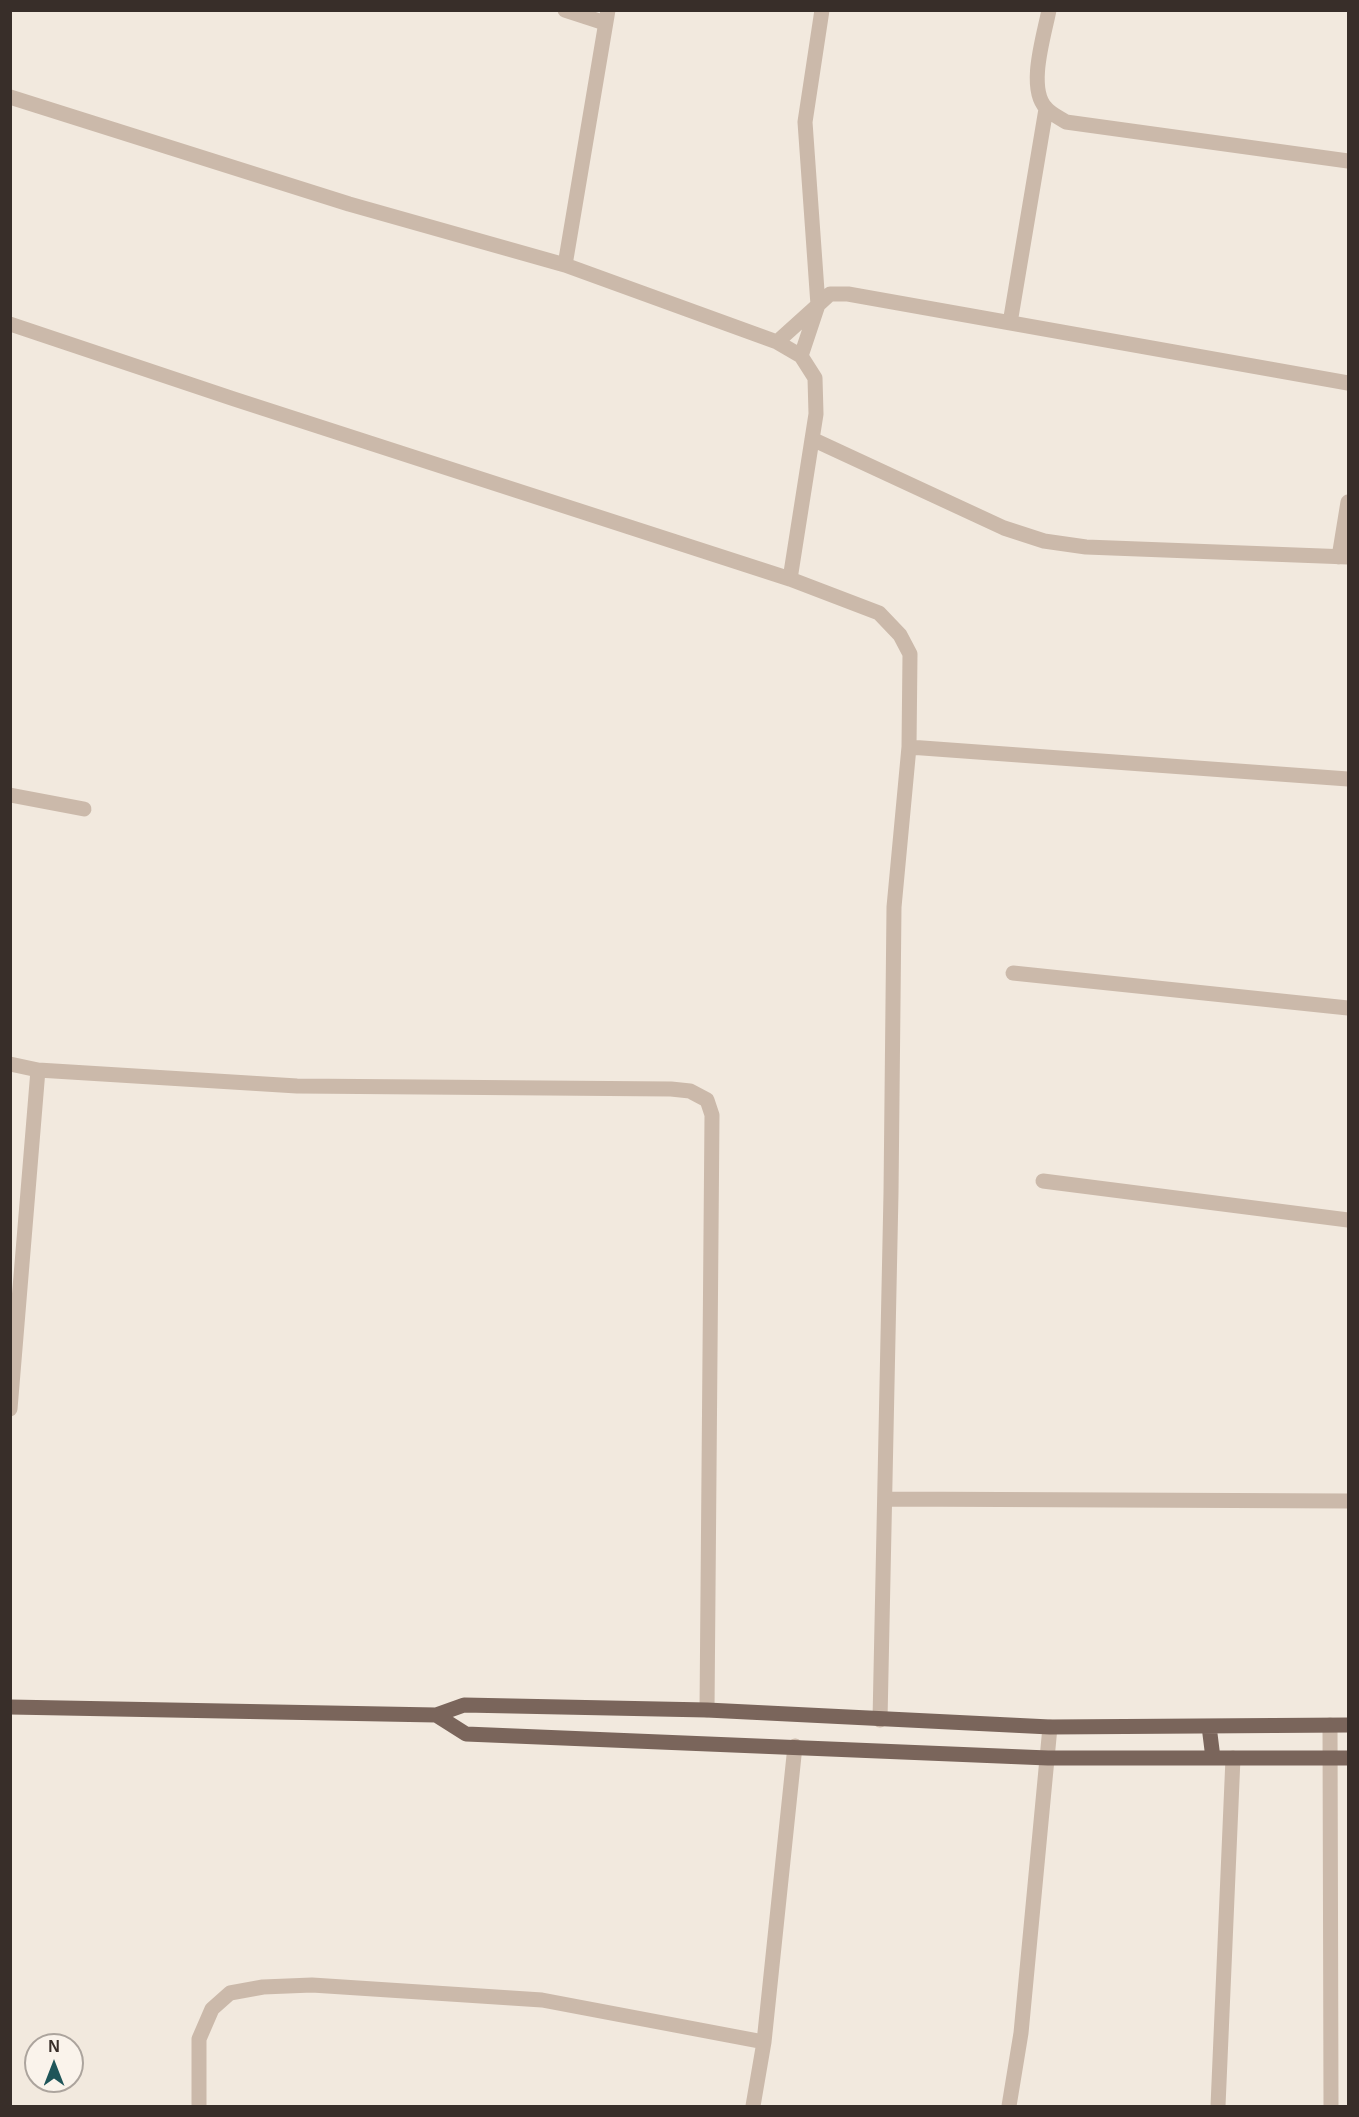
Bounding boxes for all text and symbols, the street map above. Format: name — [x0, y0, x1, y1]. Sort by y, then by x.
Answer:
north arrow — [24, 2033, 84, 2093]
text: N — [48, 2038, 60, 2055]

